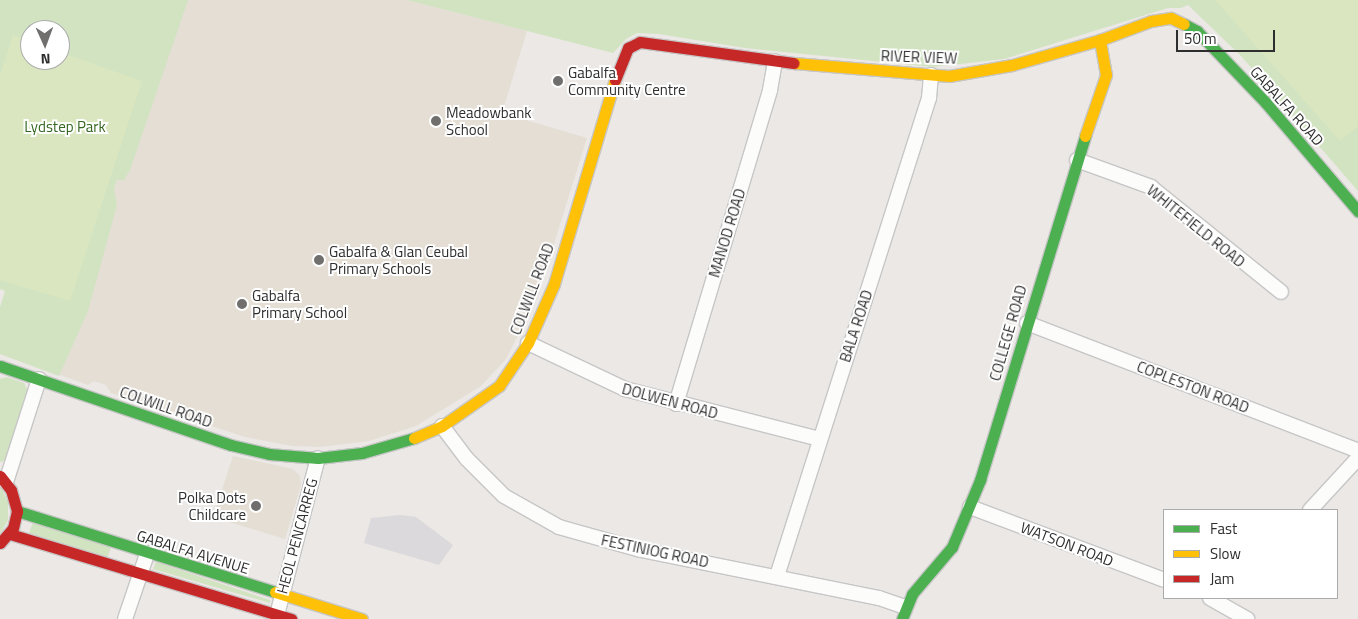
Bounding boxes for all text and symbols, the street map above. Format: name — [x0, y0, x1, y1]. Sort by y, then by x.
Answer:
north arrow — [20, 20, 70, 70]
scale bar — [1178, 20, 1277, 52]
text: 50 m — [1184, 27, 1217, 50]
street label: RIVER VIEW — [880, 47, 958, 67]
text: N — [40, 49, 51, 70]
place label: Gabalfa Community Centre — [568, 63, 686, 98]
street label: GABALFA ROAD — [1247, 63, 1327, 149]
marker: Gabalfa Community Centre — [552, 75, 564, 87]
place label: Meadowbank School — [446, 103, 531, 138]
marker: Meadowbank School — [430, 115, 442, 127]
park label: Lydstep Park — [24, 118, 106, 136]
street label: WHITEFIELD ROAD — [1143, 181, 1249, 271]
street label: MANOD ROAD — [705, 186, 749, 280]
street label: COLWILL ROAD — [506, 241, 558, 337]
place label: Gabalfa & Glan Ceubal Primary Schools — [329, 242, 468, 277]
marker: Gabalfa & Glan Ceubal Primary Schools — [313, 254, 325, 266]
street label: COLLEGE ROAD — [986, 283, 1030, 383]
place label: Gabalfa Primary School — [252, 286, 347, 321]
street label: BALA ROAD — [836, 288, 876, 364]
marker: Gabalfa Primary School — [236, 298, 248, 310]
street label: COPLESTON ROAD — [1134, 357, 1252, 417]
street label: DOLWEN ROAD — [620, 380, 720, 422]
street label: COLWILL ROAD — [117, 383, 215, 431]
street label: HEOL PENCARREG — [273, 476, 321, 596]
place label: Polka Dots Childcare — [178, 488, 246, 523]
marker: Polka Dots Childcare — [250, 500, 262, 512]
legend — [1163, 509, 1338, 599]
text: Fast — [1210, 517, 1237, 540]
street label: WATSON ROAD — [1018, 518, 1116, 570]
street label: GABALFA AVENUE — [135, 526, 251, 578]
street label: FESTINIOG ROAD — [599, 531, 711, 571]
text: Slow — [1210, 542, 1241, 565]
text: Jam — [1210, 567, 1234, 590]

